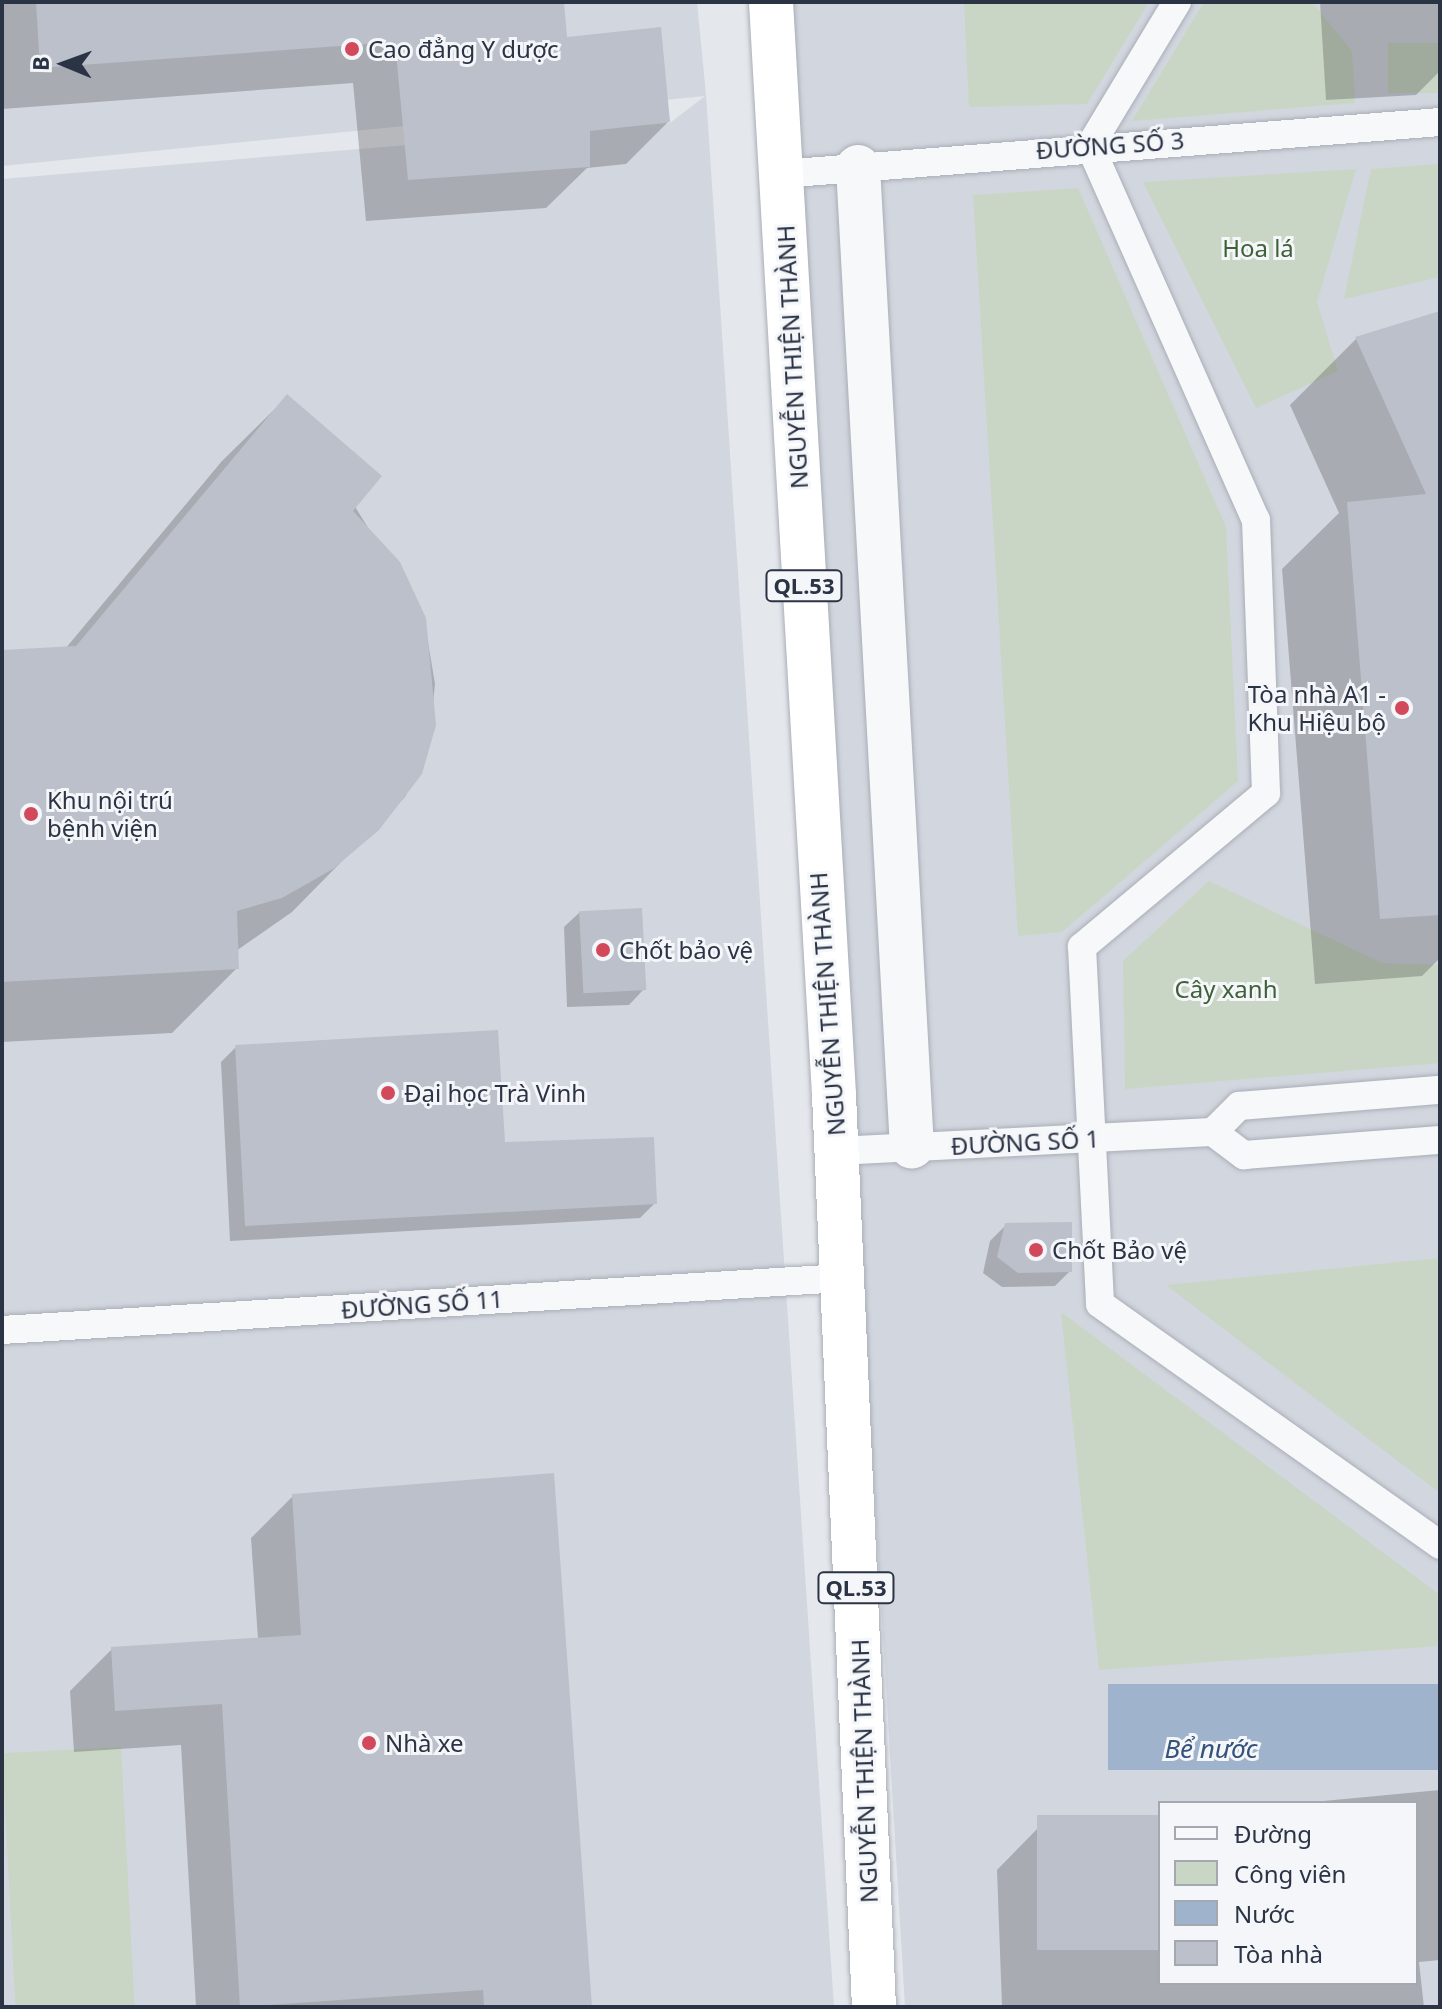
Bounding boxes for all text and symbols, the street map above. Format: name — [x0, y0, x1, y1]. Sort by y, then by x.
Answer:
north arrow — [24, 24, 104, 104]
place label: Cao đẳng Y dược — [368, 35, 559, 63]
marker: Cao đẳng Y dược — [343, 40, 361, 58]
text: B — [25, 56, 55, 71]
street label: ĐƯỜNG SỐ 3 — [1035, 125, 1185, 165]
street label: NGUYỄN THIỆN THÀNH — [771, 224, 813, 490]
park label: Hoa lá — [1222, 234, 1294, 262]
road number: QL.53 — [764, 568, 844, 604]
place label: Tòa nhà A1 - Khu Hiệu bộ — [1247, 680, 1386, 736]
marker: Tòa nhà A1 - Khu Hiệu bộ — [1393, 699, 1411, 717]
place label: Khu nội trú bệnh viện — [47, 786, 173, 842]
marker: Khu nội trú bệnh viện — [22, 805, 40, 823]
street label: NGUYỄN THIỆN THÀNH — [803, 871, 851, 1137]
place label: Chốt bảo vệ — [619, 936, 753, 964]
marker: Chốt bảo vệ — [594, 941, 612, 959]
park label: Cây xanh — [1175, 975, 1277, 1003]
place label: Đại học Trà Vinh — [404, 1079, 586, 1107]
marker: Đại học Trà Vinh — [379, 1084, 397, 1102]
street label: ĐƯỜNG SỐ 1 — [950, 1124, 1100, 1160]
place label: Chốt Bảo vệ — [1052, 1236, 1187, 1264]
marker: Chốt Bảo vệ — [1027, 1241, 1045, 1259]
street label: ĐƯỜNG SỐ 11 — [340, 1284, 504, 1324]
road number: QL.53 — [816, 1570, 896, 1606]
street label: NGUYỄN THIỆN THÀNH — [845, 1638, 883, 1904]
place label: Nhà xe — [385, 1729, 464, 1757]
water label: Bể nước — [1164, 1733, 1258, 1765]
marker: Nhà xe — [360, 1734, 378, 1752]
legend — [1158, 1801, 1418, 1985]
text: Đường — [1234, 1817, 1312, 1850]
text: Công viên — [1234, 1857, 1346, 1890]
text: Nước — [1234, 1897, 1295, 1930]
text: Tòa nhà — [1234, 1937, 1323, 1970]

